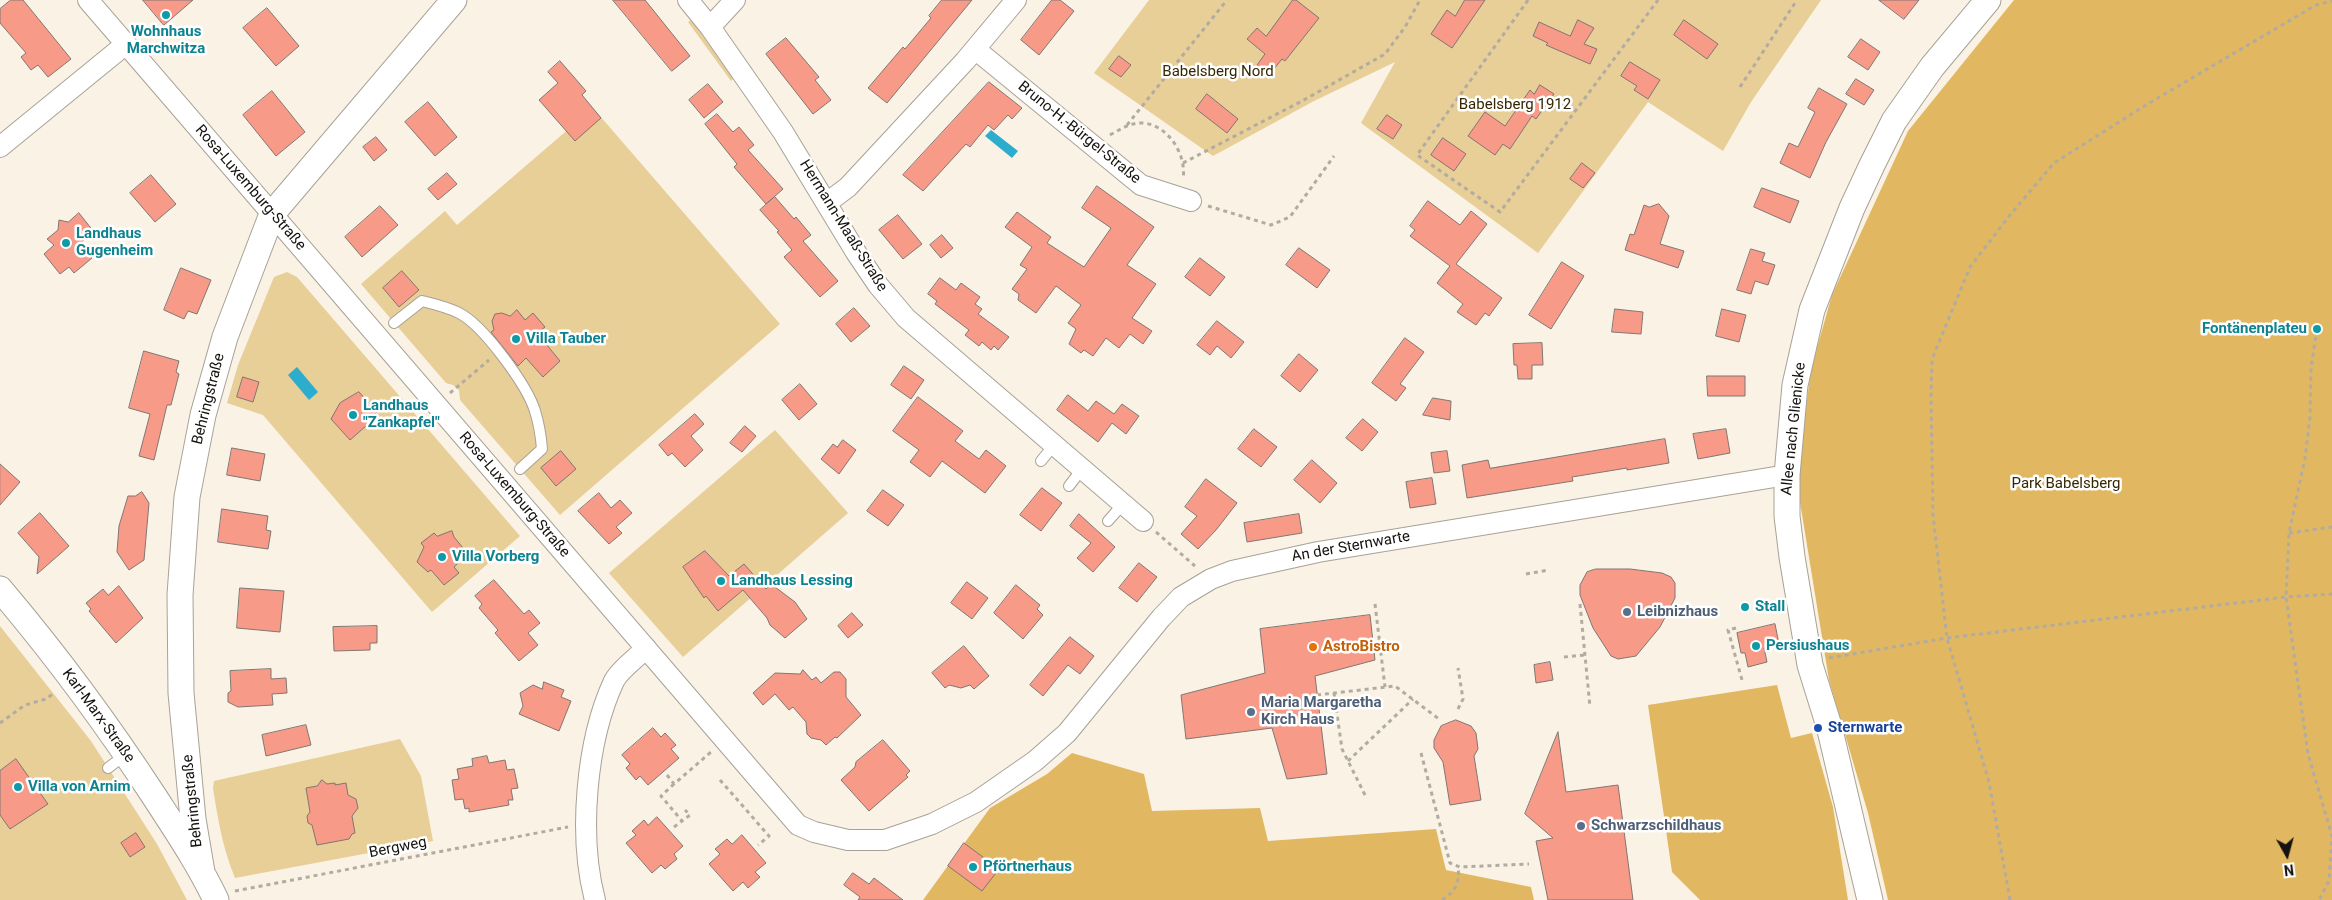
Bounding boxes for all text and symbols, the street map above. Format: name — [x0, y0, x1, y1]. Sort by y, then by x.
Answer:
marker: Wohnhaus Marchwitza — [160, 9, 172, 21]
place label: Wohnhaus Marchwitza — [127, 23, 205, 58]
park label: Babelsberg Nord — [1162, 63, 1274, 81]
street label: Bruno-H.-Bürgel-Straße — [1014, 78, 1144, 188]
park label: Babelsberg 1912 — [1459, 96, 1571, 114]
street label: Rosa-Luxemburg-Straße — [191, 122, 309, 254]
street label: Hermann-Maaß-Straße — [795, 157, 891, 295]
place label: Landhaus Gugenheim — [76, 225, 153, 260]
marker: Landhaus Gugenheim — [60, 237, 72, 249]
place label: Fontänenplateu — [2202, 320, 2307, 338]
marker: Fontänenplateu — [2311, 323, 2323, 335]
place label: Villa Tauber — [526, 330, 606, 348]
marker: Villa Tauber — [510, 333, 522, 345]
street label: Behringstraße — [189, 351, 229, 447]
street label: Allee nach Glienicke — [1778, 362, 1810, 496]
place label: Landhaus "Zankapfel" — [363, 397, 440, 432]
marker: Landhaus "Zankapfel" — [347, 409, 359, 421]
street label: Rosa-Luxemburg-Straße — [455, 429, 573, 561]
park label: Park Babelsberg — [2012, 475, 2120, 493]
street label: An der Sternwarte — [1290, 528, 1412, 566]
place label: Villa Vorberg — [452, 548, 539, 566]
marker: Villa Vorberg — [436, 551, 448, 563]
place label: Landhaus Lessing — [731, 572, 853, 590]
marker: Landhaus Lessing — [715, 575, 727, 587]
place label: Stall — [1755, 598, 1785, 616]
marker: Stall — [1739, 601, 1751, 613]
place label: Leibnizhaus — [1637, 603, 1718, 621]
marker: Leibnizhaus — [1621, 606, 1633, 618]
place label: Persiushaus — [1766, 637, 1849, 655]
place label: AstroBistro — [1323, 638, 1400, 656]
marker: Persiushaus — [1750, 640, 1762, 652]
marker: AstroBistro — [1307, 641, 1319, 653]
street label: Karl-Marx-Straße — [58, 665, 138, 767]
place label: Maria Margaretha Kirch Haus — [1261, 694, 1381, 729]
marker: Maria Margaretha Kirch Haus — [1245, 706, 1257, 718]
place label: Sternwarte — [1828, 719, 1902, 737]
marker: Sternwarte — [1812, 722, 1824, 734]
street label: Behringstraße — [179, 754, 207, 848]
place label: Villa von Arnim — [28, 778, 130, 796]
marker: Villa von Arnim — [12, 781, 24, 793]
place label: Schwarzschildhaus — [1591, 817, 1721, 835]
marker: Schwarzschildhaus — [1575, 820, 1587, 832]
north arrow — [2262, 830, 2312, 880]
street label: Bergweg — [368, 834, 428, 862]
place label: Pförtnerhaus — [983, 858, 1072, 876]
marker: Pförtnerhaus — [967, 861, 979, 873]
text: N — [2283, 861, 2295, 878]

